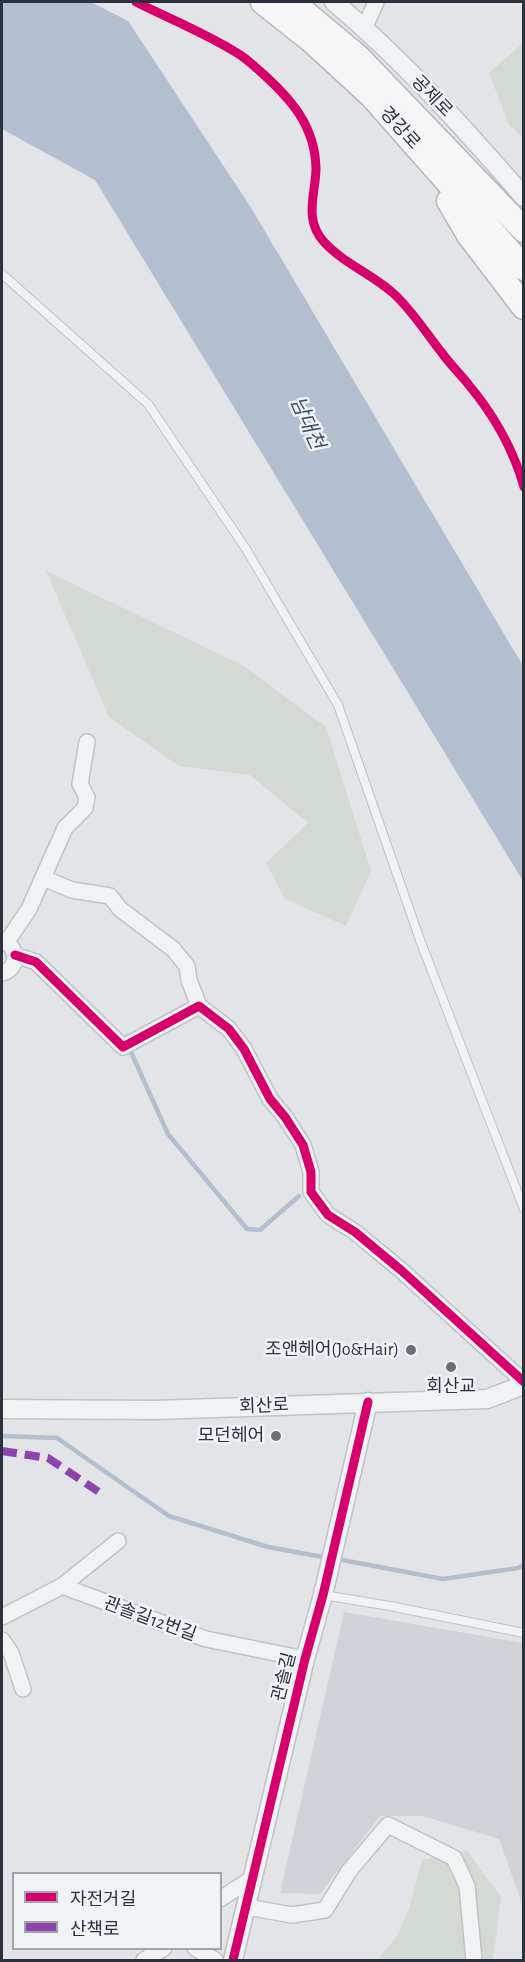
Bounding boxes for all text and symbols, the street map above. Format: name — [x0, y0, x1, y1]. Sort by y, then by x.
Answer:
street label: 공제로 — [407, 71, 457, 121]
street label: 경강로 — [375, 102, 425, 154]
water label: 남대천 — [285, 393, 329, 453]
place label: 조앤헤어(Jo&Hair) — [265, 1339, 399, 1361]
marker: 조앤헤어(Jo&Hair) — [404, 1343, 418, 1357]
marker: 회산교 — [444, 1360, 458, 1374]
place label: 회산교 — [426, 1376, 476, 1398]
street label: 회산로 — [239, 1394, 289, 1418]
place label: 모던헤어 — [198, 1425, 264, 1447]
marker: 모던헤어 — [269, 1429, 283, 1443]
street label: 관솔길12번길 — [101, 1592, 199, 1646]
street label: 관솔길 — [268, 1650, 300, 1704]
legend — [12, 1872, 222, 1950]
text: 자전거길 — [70, 1891, 136, 1909]
text: 산책로 — [70, 1921, 120, 1939]

